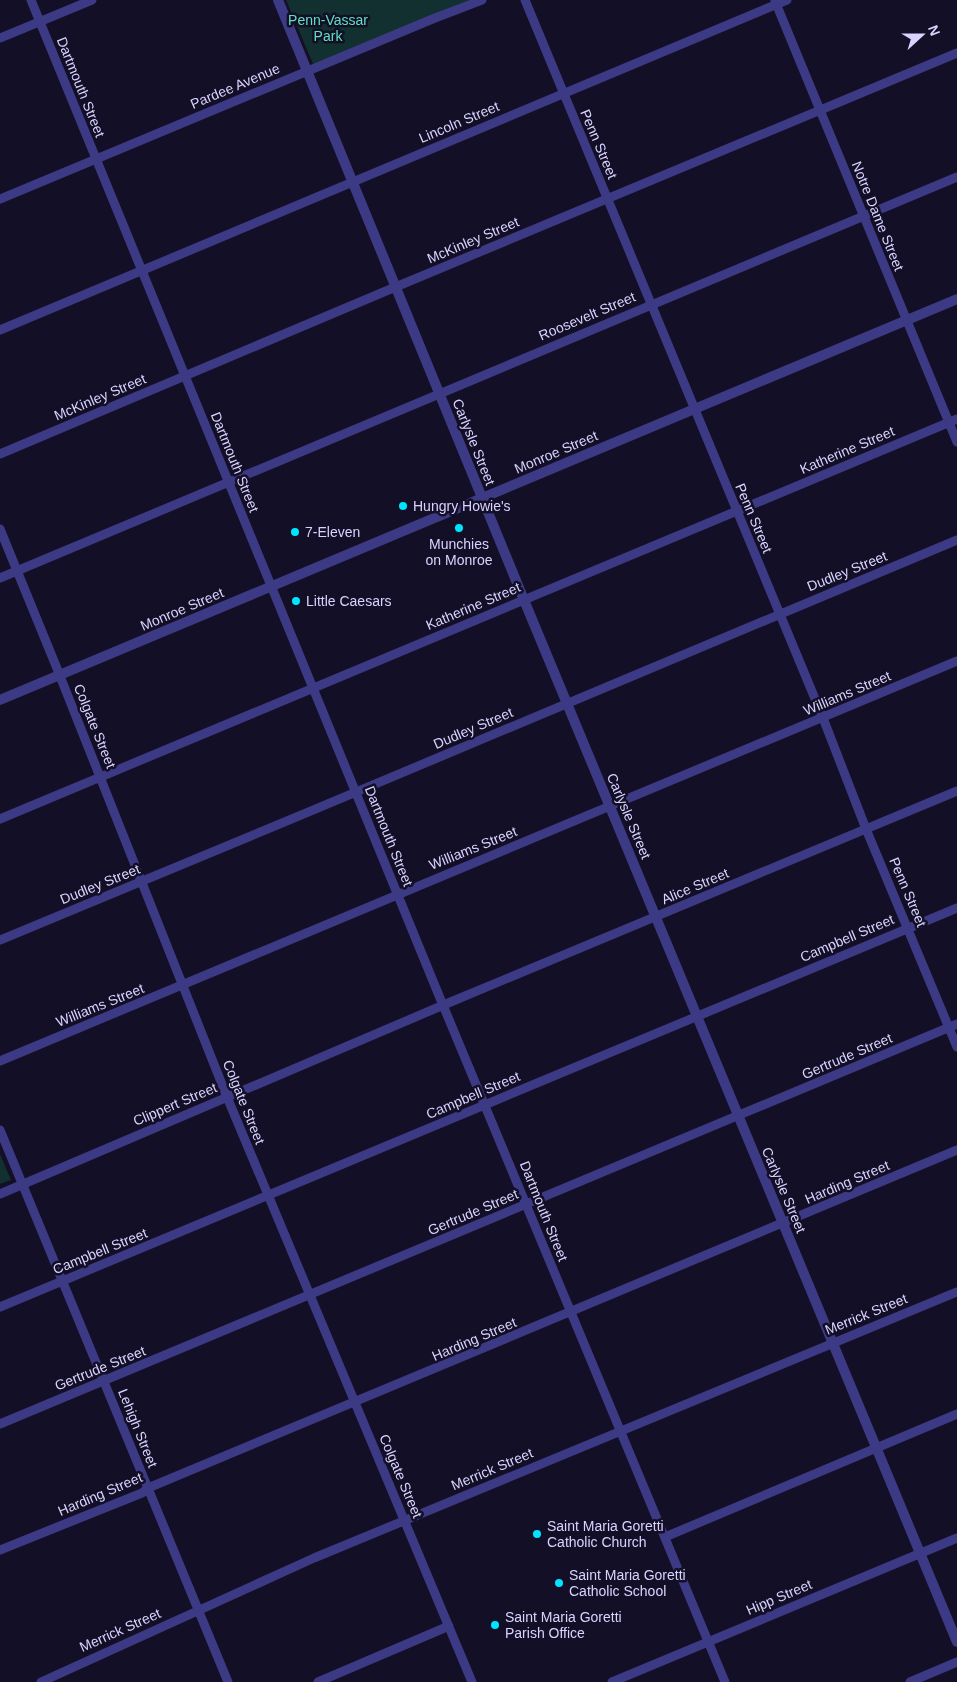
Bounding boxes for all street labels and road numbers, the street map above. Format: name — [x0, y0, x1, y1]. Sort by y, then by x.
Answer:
street label: Dartmouth Street — [54, 35, 108, 140]
street label: Pardee Avenue — [188, 60, 282, 112]
street label: Lincoln Street — [416, 98, 502, 146]
street label: Penn Street — [577, 107, 621, 181]
street label: Notre Dame Street — [849, 159, 907, 273]
street label: McKinley Street — [425, 213, 521, 267]
street label: Roosevelt Street — [536, 288, 638, 344]
street label: McKinley Street — [52, 370, 148, 424]
street label: Carlysle Street — [449, 396, 499, 488]
street label: Dartmouth Street — [208, 410, 262, 515]
street label: Katherine Street — [797, 423, 897, 477]
street label: Monroe Street — [512, 427, 600, 477]
street label: Penn Street — [732, 481, 776, 555]
street label: Dudley Street — [805, 548, 889, 594]
street label: Katherine Street — [423, 579, 523, 633]
street label: Monroe Street — [138, 584, 226, 634]
street label: Williams Street — [801, 667, 893, 719]
street label: Colgate Street — [71, 682, 119, 771]
street label: Dudley Street — [431, 704, 515, 752]
street label: Carlysle Street — [604, 771, 654, 861]
street label: Dartmouth Street — [362, 784, 416, 889]
street label: Williams Street — [427, 823, 519, 873]
street label: Penn Street — [886, 855, 930, 929]
street label: Dudley Street — [58, 861, 142, 907]
street label: Alice Street — [659, 865, 731, 907]
street label: Campbell Street — [798, 911, 896, 965]
street label: Williams Street — [54, 980, 146, 1030]
street label: Gertrude Street — [799, 1030, 895, 1082]
street label: Colgate Street — [220, 1058, 268, 1147]
street label: Campbell Street — [424, 1068, 522, 1122]
street label: Clippert Street — [131, 1079, 219, 1129]
street label: Carlysle Street — [759, 1145, 809, 1235]
street label: Harding Street — [802, 1157, 892, 1207]
street label: Dartmouth Street — [517, 1159, 571, 1264]
street label: Gertrude Street — [425, 1186, 521, 1238]
street label: Campbell Street — [50, 1225, 150, 1277]
street label: Merrick Street — [823, 1290, 909, 1338]
street label: Harding Street — [429, 1314, 519, 1364]
street label: Gertrude Street — [52, 1342, 148, 1393]
street label: Lehigh Street — [115, 1386, 161, 1470]
street label: Colgate Street — [376, 1432, 426, 1520]
street label: Merrick Street — [449, 1445, 535, 1493]
street label: Harding Street — [55, 1469, 145, 1519]
street label: Hipp Street — [744, 1576, 814, 1618]
street label: Merrick Street — [77, 1605, 163, 1655]

